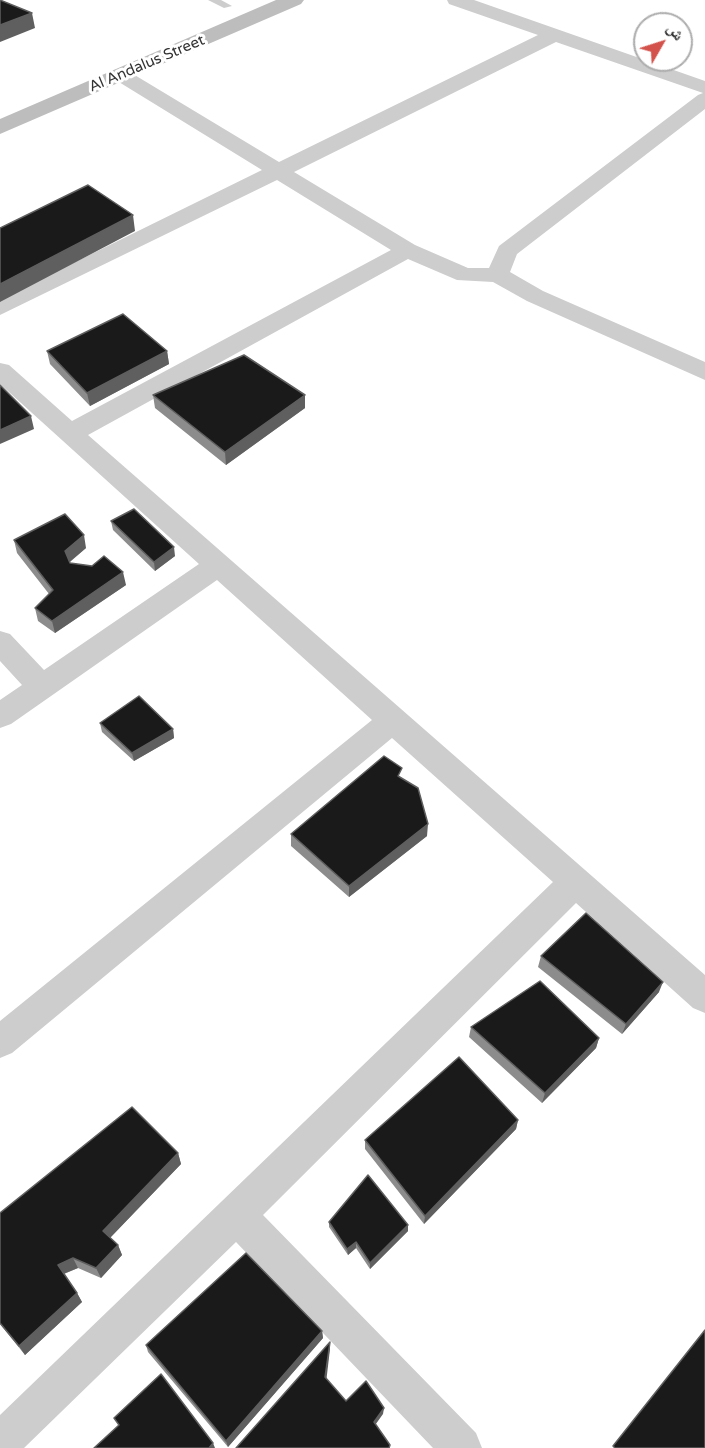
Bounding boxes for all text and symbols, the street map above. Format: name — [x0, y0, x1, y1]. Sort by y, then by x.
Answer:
north arrow — [633, 12, 693, 72]
text: ش — [662, 19, 689, 45]
street label: Al Andalus Street — [87, 32, 207, 96]

